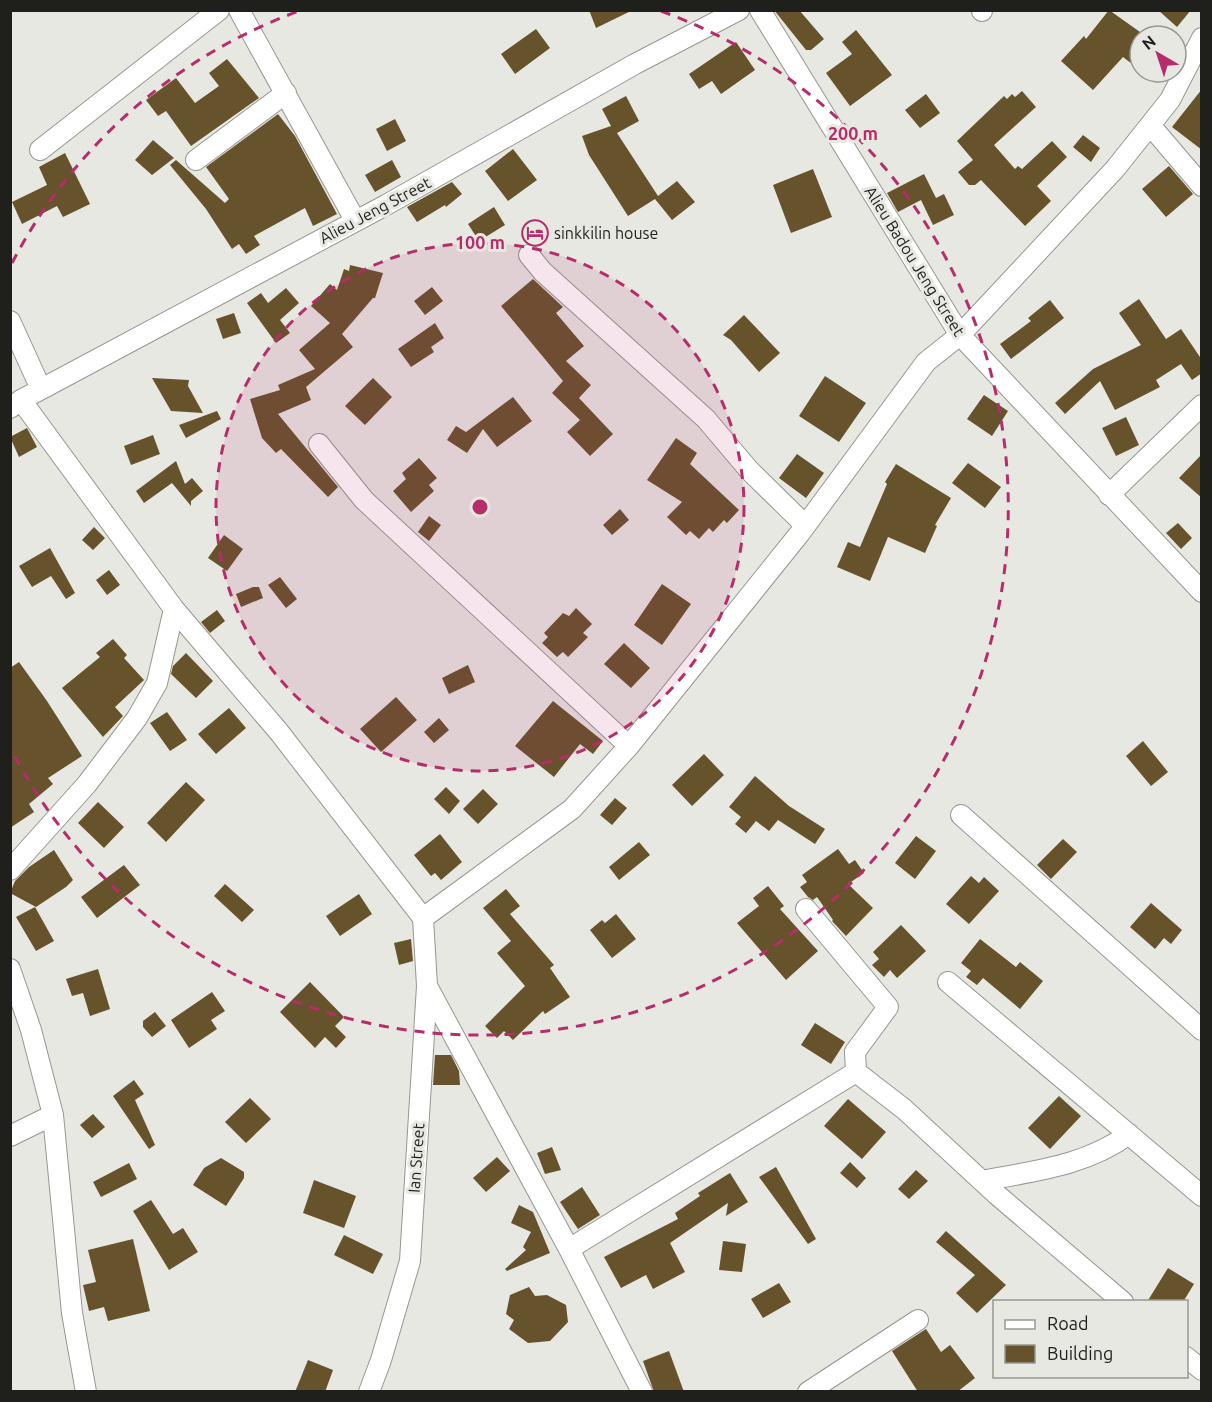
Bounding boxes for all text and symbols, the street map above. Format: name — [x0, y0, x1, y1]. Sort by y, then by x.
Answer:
north arrow — [1128, 24, 1188, 84]
text: N — [1138, 32, 1159, 53]
text: 200 m — [828, 123, 878, 143]
street label: Alieu Jeng Street — [316, 173, 434, 247]
street label: Alieu Badou Jeng Street — [861, 183, 969, 340]
hotel icon: sinkkilin house — [520, 218, 550, 248]
place label: sinkkilin house — [554, 224, 658, 242]
text: 100 m — [455, 232, 505, 252]
centre of rings — [470, 497, 490, 517]
street label: Ian Street — [405, 1122, 427, 1193]
legend — [993, 1300, 1188, 1378]
text: Road — [1047, 1313, 1089, 1333]
text: Building — [1047, 1343, 1113, 1363]

